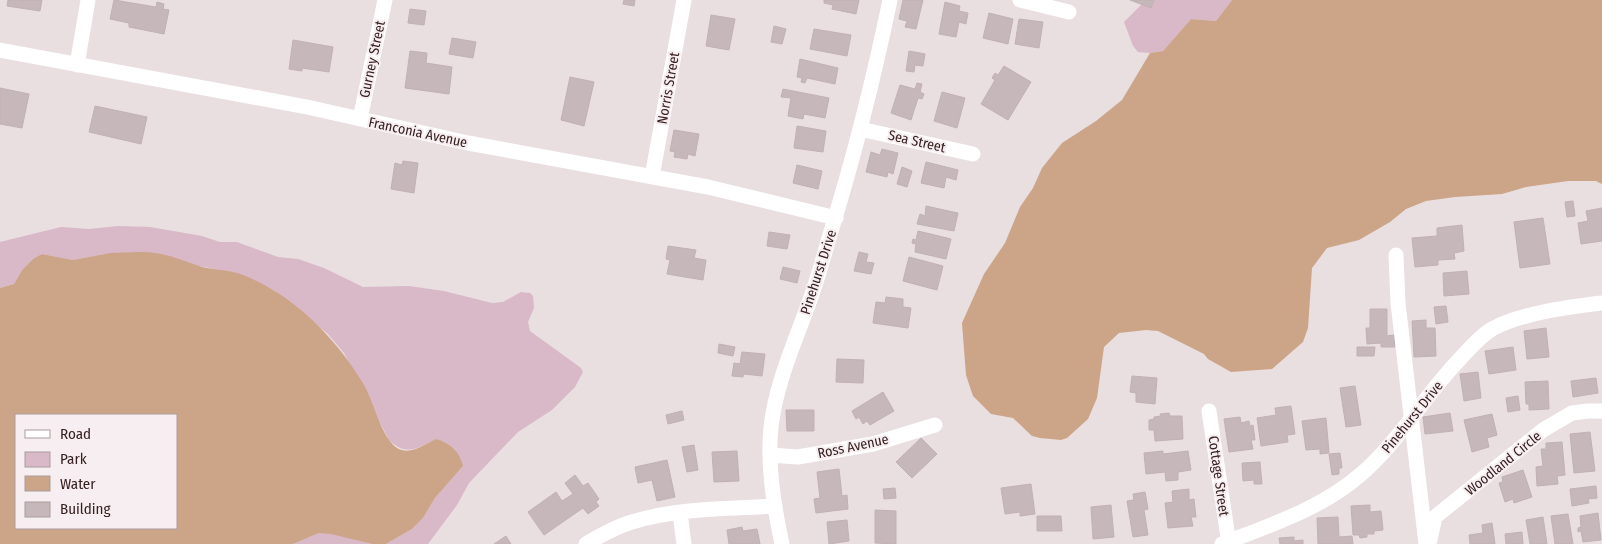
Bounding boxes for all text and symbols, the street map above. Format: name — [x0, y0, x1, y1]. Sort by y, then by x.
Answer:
street label: Gurney Street — [356, 19, 389, 99]
street label: Norris Street — [654, 50, 683, 125]
street label: Franconia Avenue — [367, 114, 469, 151]
street label: Sea Street — [887, 127, 948, 156]
street label: Pinehurst Drive — [797, 228, 840, 317]
street label: Pinehurst Drive — [1378, 378, 1447, 457]
legend — [15, 414, 178, 529]
text: Road — [60, 425, 91, 443]
street label: Woodland Circle — [1462, 427, 1545, 499]
street label: Ross Avenue — [816, 431, 890, 462]
street label: Cottage Street — [1204, 435, 1233, 518]
text: Park — [60, 450, 87, 468]
text: Water — [60, 475, 96, 493]
text: Building — [60, 500, 111, 518]

